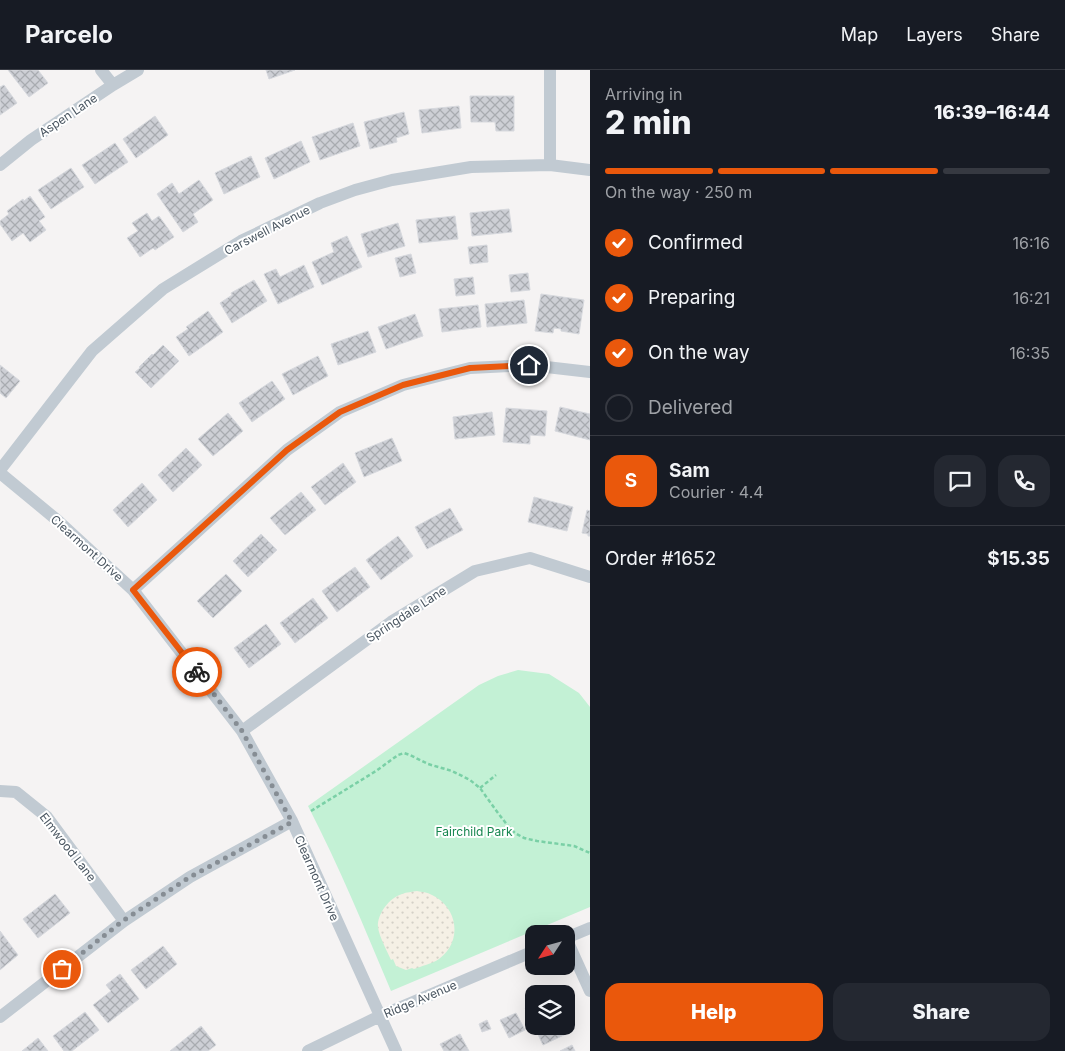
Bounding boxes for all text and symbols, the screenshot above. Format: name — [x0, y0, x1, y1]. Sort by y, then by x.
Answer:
text: Parcelo — [25, 20, 113, 49]
text: Map — [841, 24, 878, 45]
text: Layers — [906, 24, 963, 45]
text: Share — [991, 24, 1040, 45]
text: Arriving in — [605, 84, 682, 104]
street label: Aspen Lane — [36, 90, 100, 140]
text: 16:39–16:44 — [934, 101, 1050, 124]
text: 2 min — [605, 103, 691, 142]
text: On the way · 250 m — [605, 182, 752, 202]
street label: Carswell Avenue — [222, 202, 312, 258]
icon: check — [605, 229, 633, 257]
text: Confirmed — [648, 231, 743, 254]
text: 16:16 — [1013, 233, 1050, 253]
icon: check — [605, 284, 633, 312]
text: Preparing — [648, 286, 735, 309]
text: 16:21 — [1013, 288, 1050, 308]
icon: check — [605, 339, 633, 367]
text: On the way — [648, 341, 750, 364]
text: 16:35 — [1009, 343, 1050, 363]
pin — [508, 344, 550, 386]
icon: home — [515, 351, 543, 379]
text: Delivered — [648, 396, 733, 419]
button: chat — [934, 455, 986, 507]
button: phone — [998, 455, 1050, 507]
text: Sam — [669, 459, 710, 482]
text: S — [625, 469, 637, 492]
text: Courier · 4.4 — [669, 482, 764, 502]
street label: Clearmont Drive — [48, 512, 126, 584]
text: Order #1652 — [605, 547, 716, 570]
text: $15.35 — [987, 547, 1050, 570]
street label: Springdale Lane — [363, 583, 449, 645]
courier — [172, 647, 222, 697]
icon: bike — [183, 658, 211, 686]
street label: Elmwood Lane — [37, 810, 99, 884]
park label: Fairchild Park — [436, 824, 513, 839]
street label: Clearmont Drive — [291, 833, 343, 923]
north arrow — [525, 925, 575, 975]
map controls — [525, 925, 575, 1035]
pin — [41, 948, 83, 990]
icon: bag — [48, 955, 76, 983]
street label: Ridge Avenue — [381, 977, 459, 1021]
button: Help — [605, 983, 823, 1041]
button: Share — [833, 983, 1050, 1041]
button: layers — [525, 985, 575, 1035]

